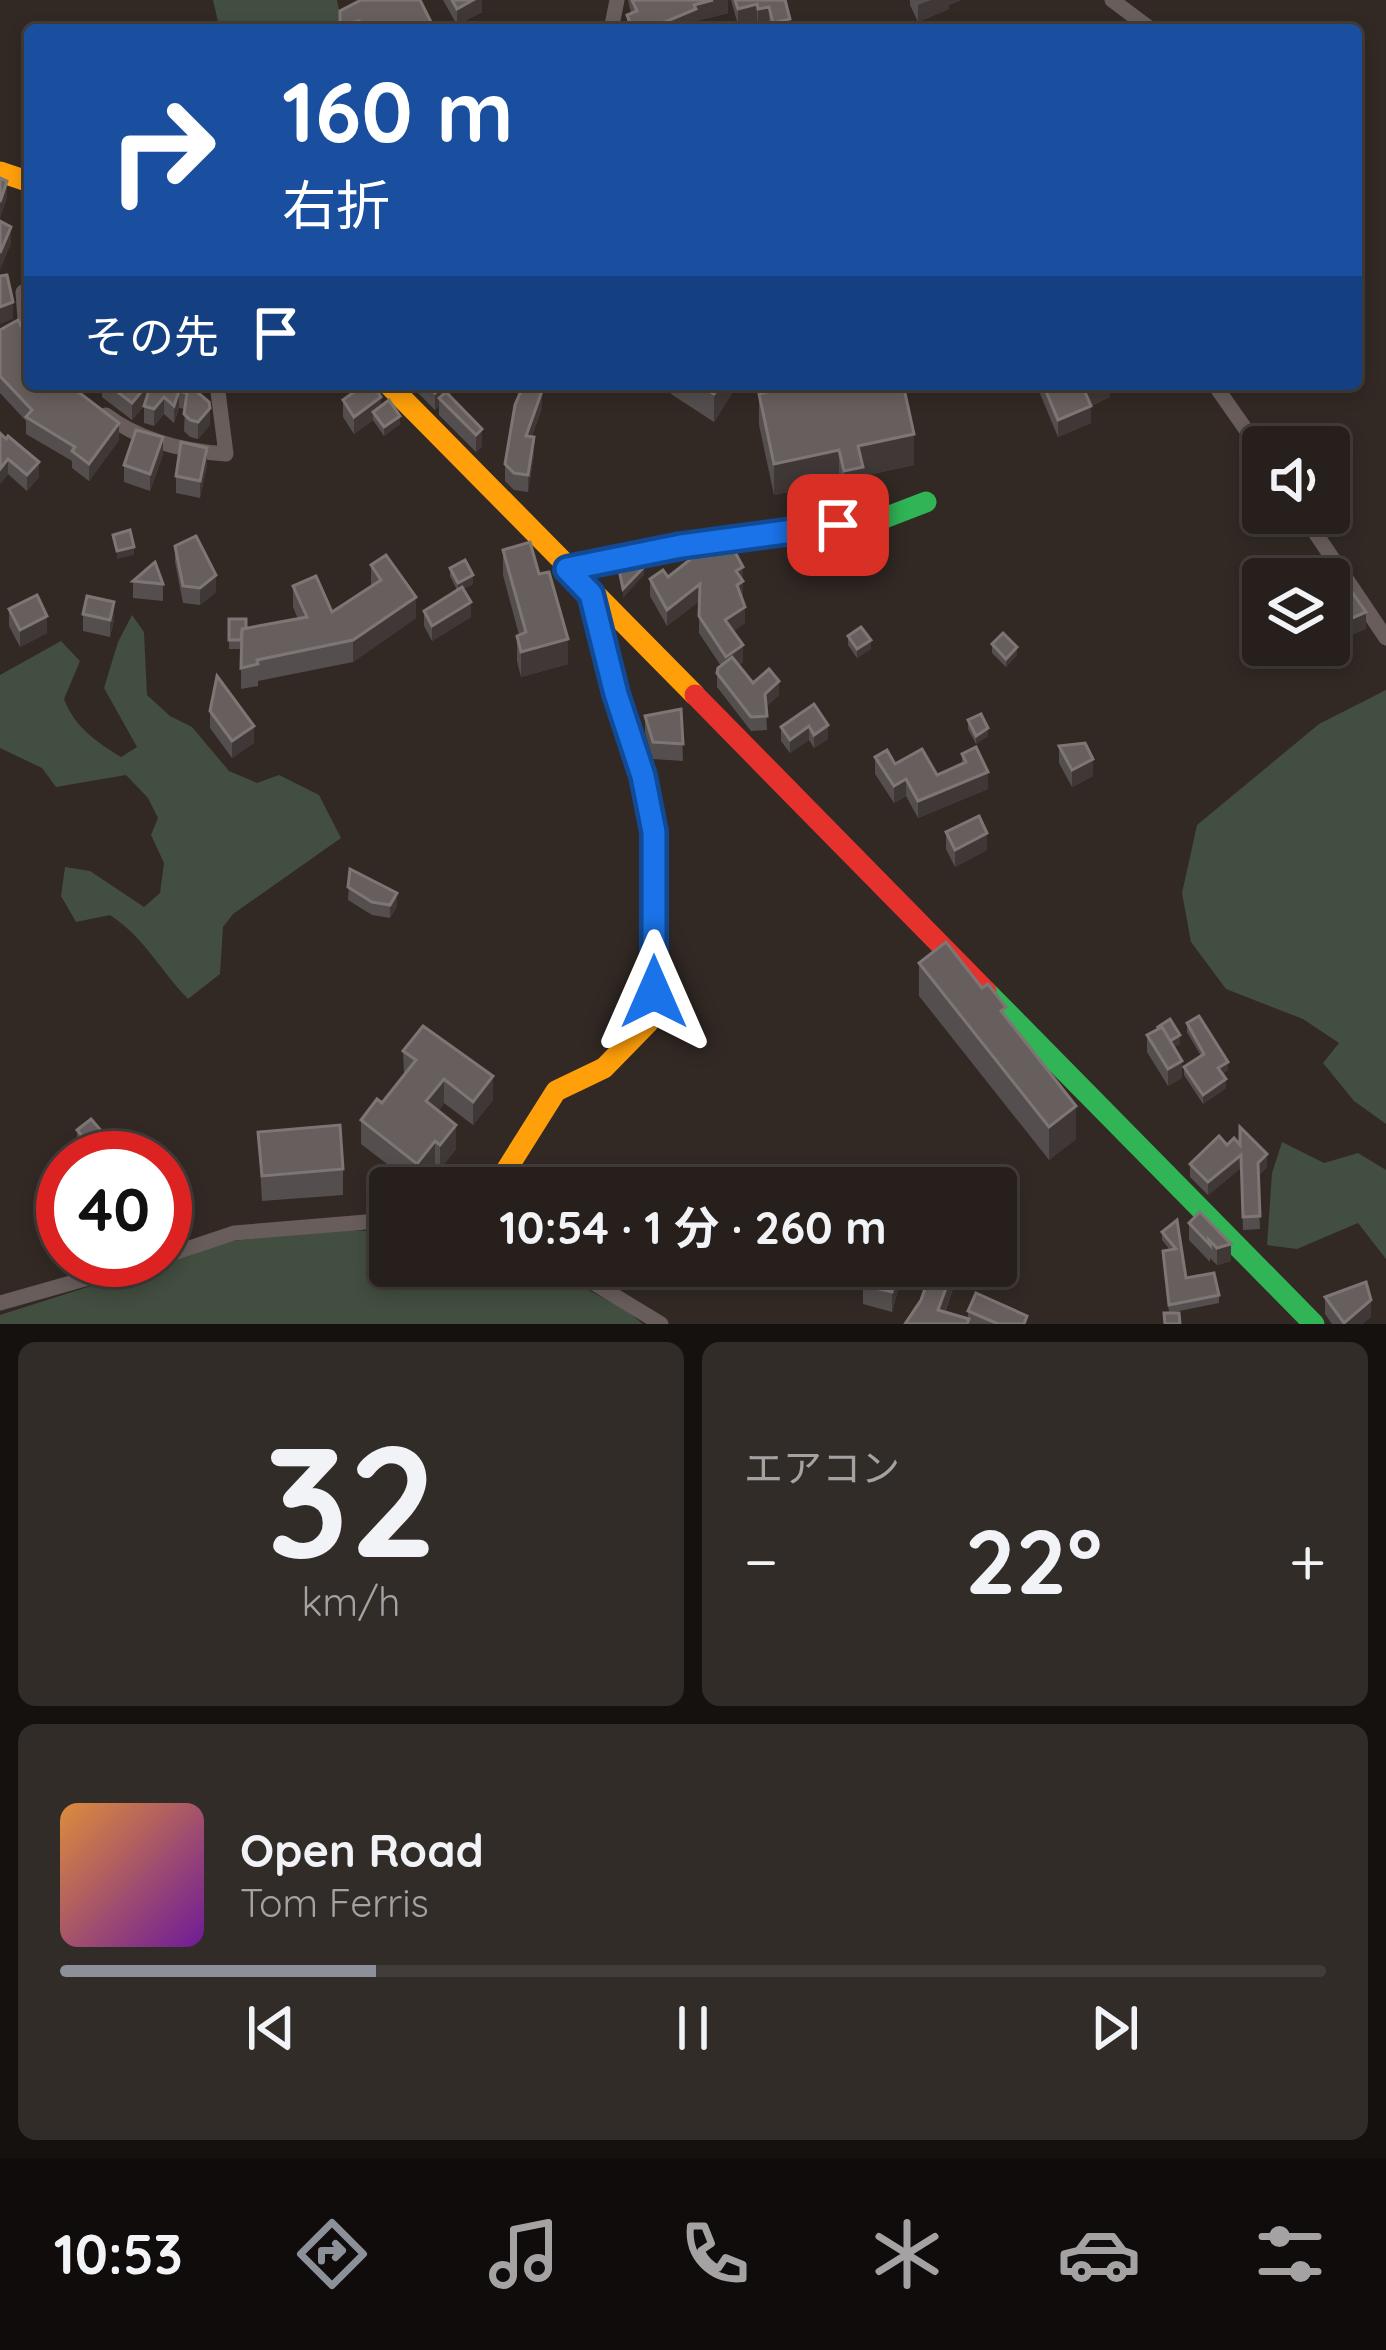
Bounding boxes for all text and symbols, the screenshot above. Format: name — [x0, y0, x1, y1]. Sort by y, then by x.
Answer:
text: 160 m — [282, 58, 514, 163]
icon: right — [84, 72, 240, 228]
text: 右折 — [282, 171, 390, 239]
icon: arrive — [243, 300, 309, 366]
text: その先 — [84, 308, 219, 364]
map controls — [1242, 426, 1350, 666]
button: sound — [1242, 426, 1350, 534]
pin — [787, 474, 889, 576]
icon: arrive — [805, 492, 871, 558]
button: layers — [1242, 558, 1350, 666]
position arrow — [591, 929, 717, 1055]
speed limit sign: 40 — [36, 1131, 192, 1287]
text: 10:54 · 1 分 · 260 m — [499, 1199, 887, 1255]
text: 32 — [265, 1401, 437, 1596]
text: エアコン — [744, 1443, 900, 1492]
text: 22° — [965, 1504, 1102, 1617]
text: − — [744, 1519, 778, 1602]
text: + — [1289, 1519, 1326, 1602]
text: km/h — [302, 1577, 400, 1626]
text: Open Road — [240, 1822, 484, 1878]
text: Tom Ferris — [240, 1878, 429, 1927]
icon: previous — [238, 1995, 304, 2061]
icon: pause — [660, 1995, 726, 2061]
icon: next — [1082, 1995, 1148, 2061]
icon: directions — [290, 2212, 374, 2296]
icon: music — [482, 2212, 566, 2296]
icon: phone — [673, 2212, 757, 2296]
icon: climate — [865, 2212, 949, 2296]
icon: car — [1057, 2212, 1141, 2296]
icon: filters — [1248, 2212, 1332, 2296]
text: 10:53 — [54, 2220, 183, 2288]

